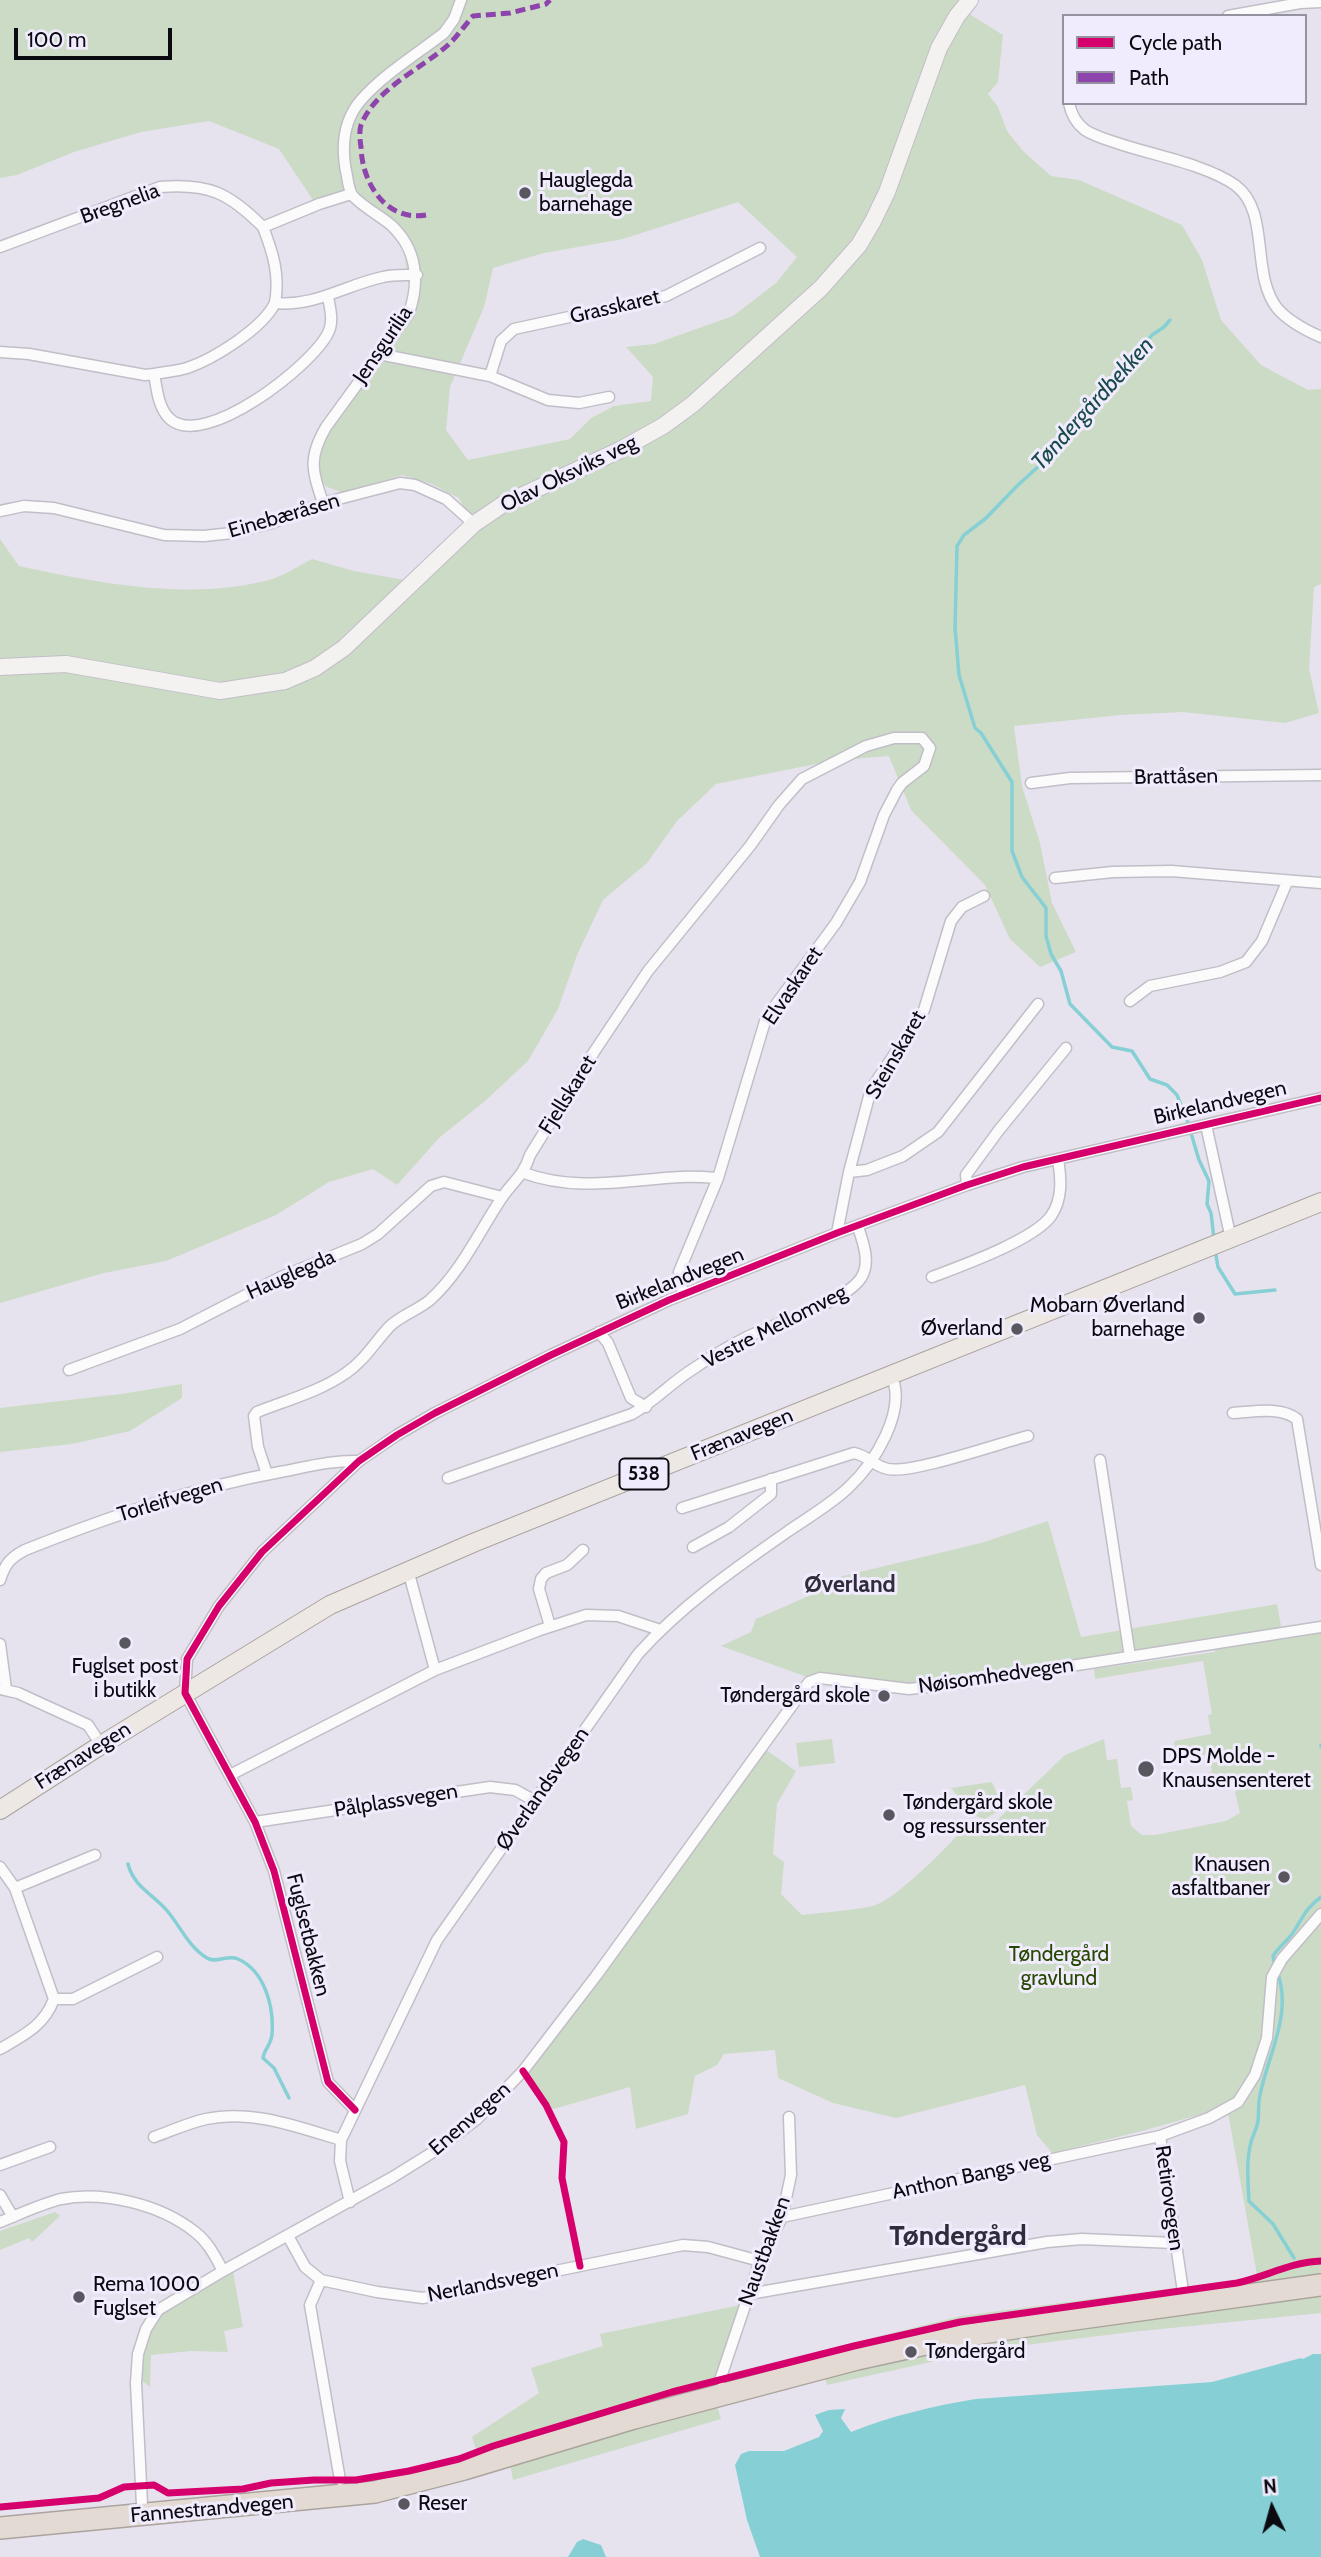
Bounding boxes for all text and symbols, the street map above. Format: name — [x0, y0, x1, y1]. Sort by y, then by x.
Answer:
scale bar — [18, 14, 175, 58]
legend — [1062, 14, 1307, 105]
text: 100 m — [27, 27, 86, 52]
text: Cycle path — [1129, 30, 1222, 55]
text: Path — [1129, 65, 1169, 90]
place label: Hauglegda barnehage — [539, 168, 633, 218]
street label: Bregnelia — [77, 178, 163, 230]
marker: Hauglegda barnehage — [517, 185, 533, 201]
street label: Grasskaret — [568, 284, 662, 330]
street label: Jensgurilia — [348, 301, 418, 389]
water label: Tøndergårdbekken — [1026, 332, 1160, 476]
street label: Olav Oksviks veg — [497, 430, 641, 518]
street label: Einebæråsen — [225, 488, 343, 544]
street label: Brattåsen — [1134, 764, 1218, 790]
street label: Elvaskaret — [758, 942, 828, 1030]
street label: Steinskaret — [861, 1006, 931, 1104]
street label: Fjellskaret — [534, 1051, 602, 1139]
street label: Birkelandvegen — [1151, 1075, 1289, 1131]
street label: Birkelandvegen — [612, 1242, 748, 1316]
street label: Hauglegda — [243, 1244, 339, 1306]
street label: Vestre Mellomveg — [699, 1280, 851, 1374]
place label: Mobarn Øverland barnehage — [1030, 1293, 1185, 1343]
marker: Mobarn Øverland barnehage — [1191, 1310, 1207, 1326]
place label: Øverland — [921, 1316, 1003, 1342]
marker: Øverland — [1009, 1321, 1025, 1337]
street label: Frænavegen — [687, 1403, 797, 1467]
road number: 538 — [620, 1458, 668, 1490]
street label: Torleifvegen — [114, 1472, 226, 1528]
district label: Øverland — [804, 1571, 896, 1599]
marker: Fuglset post i butikk — [117, 1635, 133, 1651]
street label: Nøisomhedvegen — [917, 1653, 1075, 1699]
place label: Fuglset post i butikk — [72, 1654, 178, 1704]
place label: Tøndergård skole — [720, 1683, 870, 1709]
marker: Tøndergård skole — [876, 1688, 892, 1704]
street label: Frænavegen — [30, 1717, 136, 1795]
street label: Øverlandsvegen — [491, 1723, 595, 1855]
place label: DPS Molde - Knausensenteret — [1162, 1744, 1311, 1794]
marker: DPS Molde - Knausensenteret — [1136, 1759, 1156, 1779]
street label: Pålplassvegen — [332, 1779, 460, 1823]
place label: Tøndergård skole og ressurssenter — [903, 1790, 1053, 1840]
marker: Tøndergård skole og ressurssenter — [881, 1807, 897, 1823]
place label: Knausen asfaltbaner — [1172, 1852, 1270, 1902]
marker: Knausen asfaltbaner — [1276, 1869, 1292, 1885]
street label: Fuglsetbakken — [281, 1871, 335, 1999]
park label: Tøndergård gravlund — [1009, 1942, 1109, 1992]
street label: Enenvegen — [424, 2077, 516, 2161]
street label: Retirovegen — [1149, 2144, 1189, 2252]
street label: Anthon Bangs veg — [890, 2147, 1052, 2205]
street label: Naustbakken — [734, 2193, 796, 2309]
district label: Tøndergård — [889, 2220, 1027, 2254]
street label: Nerlandsvegen — [425, 2258, 561, 2308]
place label: Rema 1000 Fuglset — [93, 2272, 200, 2322]
marker: Rema 1000 Fuglset — [71, 2289, 87, 2305]
place label: Tøndergård — [925, 2339, 1025, 2365]
marker: Tøndergård — [903, 2344, 919, 2360]
north arrow — [1237, 2473, 1307, 2543]
text: N — [1262, 2475, 1278, 2499]
street label: Fannestrandvegen — [129, 2489, 295, 2529]
place label: Reser — [418, 2491, 467, 2517]
marker: Reser — [396, 2496, 412, 2512]

